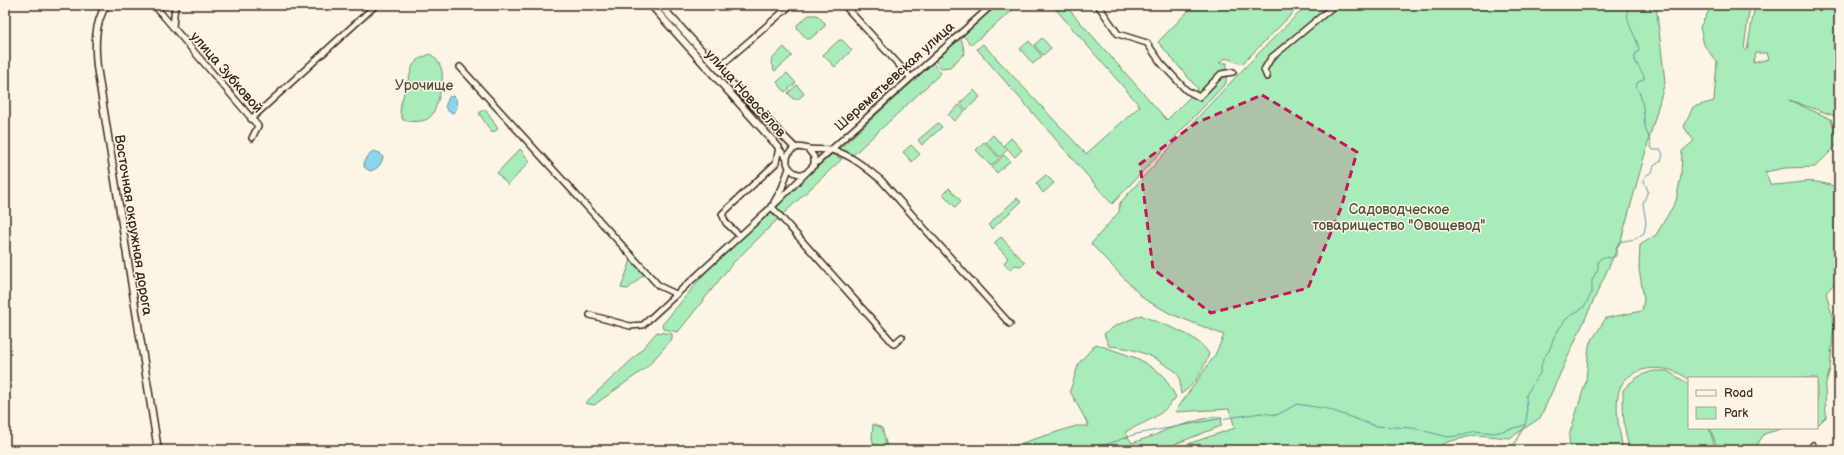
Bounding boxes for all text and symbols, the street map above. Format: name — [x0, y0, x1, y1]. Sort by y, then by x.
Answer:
street label: Шереметьевская улица — [831, 18, 958, 135]
street label: улица Зубковой — [187, 28, 266, 116]
street label: улица Новосёлов — [702, 46, 790, 141]
park label: Урочище — [395, 77, 454, 94]
street label: Восточная окружная дорога — [111, 134, 156, 317]
park label: Садоводческое товарищество "Овощевод" — [1312, 201, 1486, 234]
legend — [1688, 377, 1818, 429]
text: Road — [1724, 386, 1753, 401]
text: Park — [1724, 406, 1748, 421]

